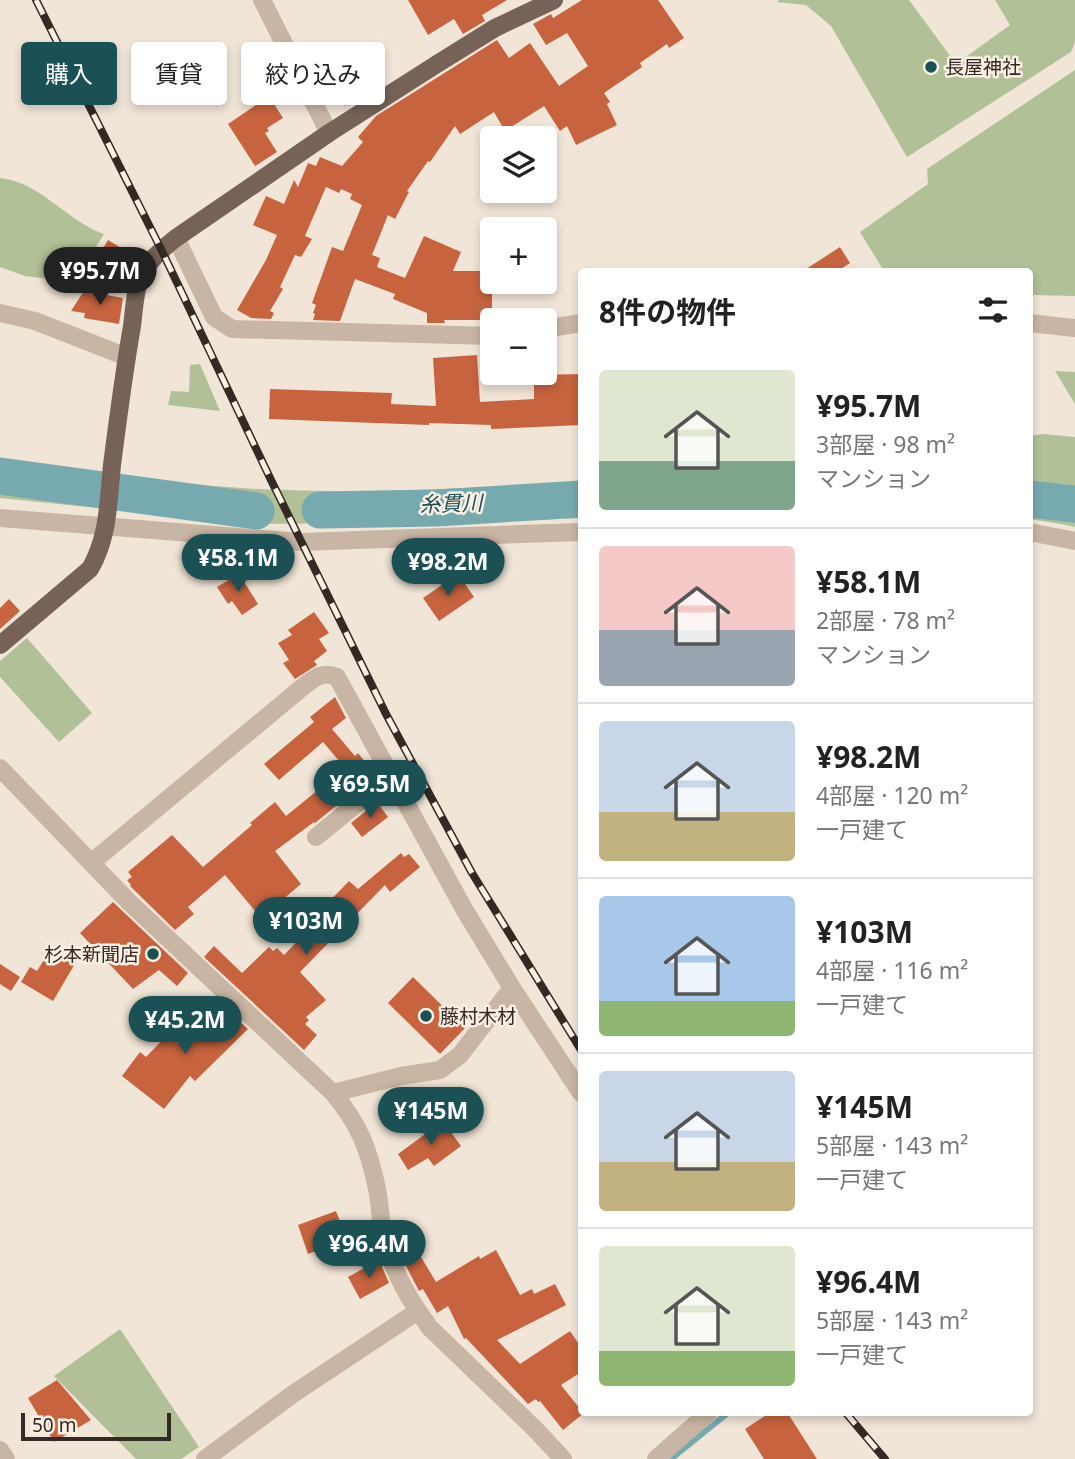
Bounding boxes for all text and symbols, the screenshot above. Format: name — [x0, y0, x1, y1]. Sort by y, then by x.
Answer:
chip: 購入 — [21, 42, 117, 105]
chip: 賃貸 — [131, 42, 227, 105]
chip: 絞り込み — [241, 42, 385, 105]
place label: 長屋神社 — [945, 54, 1021, 80]
marker: 長屋神社 — [923, 59, 939, 75]
map controls — [480, 126, 557, 385]
button: layers — [480, 126, 557, 203]
button: + — [480, 217, 557, 294]
pin: ¥95.7M — [43, 247, 157, 307]
text: ¥95.7M — [60, 254, 140, 286]
text: 8件の物件 — [599, 291, 736, 332]
icon: filters — [974, 291, 1012, 329]
button: − — [480, 308, 557, 385]
text: ¥95.7M — [816, 385, 921, 426]
icon: home — [655, 398, 739, 482]
text: 3部屋 · 98 m² — [816, 428, 955, 460]
text: マンション — [816, 462, 931, 494]
water label: 糸貫川 — [419, 488, 485, 518]
pin: ¥58.1M — [181, 534, 295, 594]
pin: ¥98.2M — [391, 538, 505, 598]
text: ¥58.1M — [198, 541, 278, 573]
text: ¥98.2M — [408, 545, 488, 577]
text: ¥58.1M — [816, 561, 921, 602]
icon: home — [655, 574, 739, 658]
text: 2部屋 · 78 m² — [816, 604, 955, 636]
text: マンション — [816, 638, 931, 670]
text: ¥98.2M — [816, 736, 921, 777]
icon: home — [655, 749, 739, 833]
pin: ¥69.5M — [313, 760, 427, 820]
text: ¥69.5M — [330, 767, 410, 799]
text: 4部屋 · 120 m² — [816, 779, 968, 811]
text: 一戸建て — [816, 813, 908, 845]
pin: ¥103M — [257, 898, 355, 957]
text: ¥103M — [269, 904, 343, 936]
text: ¥103M — [816, 911, 913, 952]
icon: home — [655, 924, 739, 1008]
place label: 杉本新聞店 — [44, 941, 139, 967]
marker: 杉本新聞店 — [145, 946, 161, 962]
text: 4部屋 · 116 m² — [816, 954, 968, 986]
text: 一戸建て — [816, 988, 908, 1020]
pin: ¥45.2M — [128, 996, 242, 1056]
text: ¥45.2M — [145, 1003, 225, 1035]
place label: 藤村木材 — [440, 1003, 516, 1029]
marker: 藤村木材 — [418, 1008, 434, 1024]
text: ¥145M — [816, 1086, 913, 1127]
pin: ¥145M — [382, 1088, 480, 1147]
text: ¥145M — [394, 1094, 468, 1126]
icon: home — [655, 1099, 739, 1183]
text: 5部屋 · 143 m² — [816, 1129, 968, 1161]
text: 一戸建て — [816, 1163, 908, 1195]
pin: ¥96.4M — [312, 1220, 426, 1280]
text: ¥96.4M — [329, 1227, 409, 1259]
text: ¥96.4M — [816, 1261, 921, 1302]
icon: home — [655, 1274, 739, 1358]
text: 5部屋 · 143 m² — [816, 1304, 968, 1336]
text: 一戸建て — [816, 1338, 908, 1370]
scale bar — [21, 1410, 172, 1442]
text: 50 m — [32, 1412, 76, 1438]

